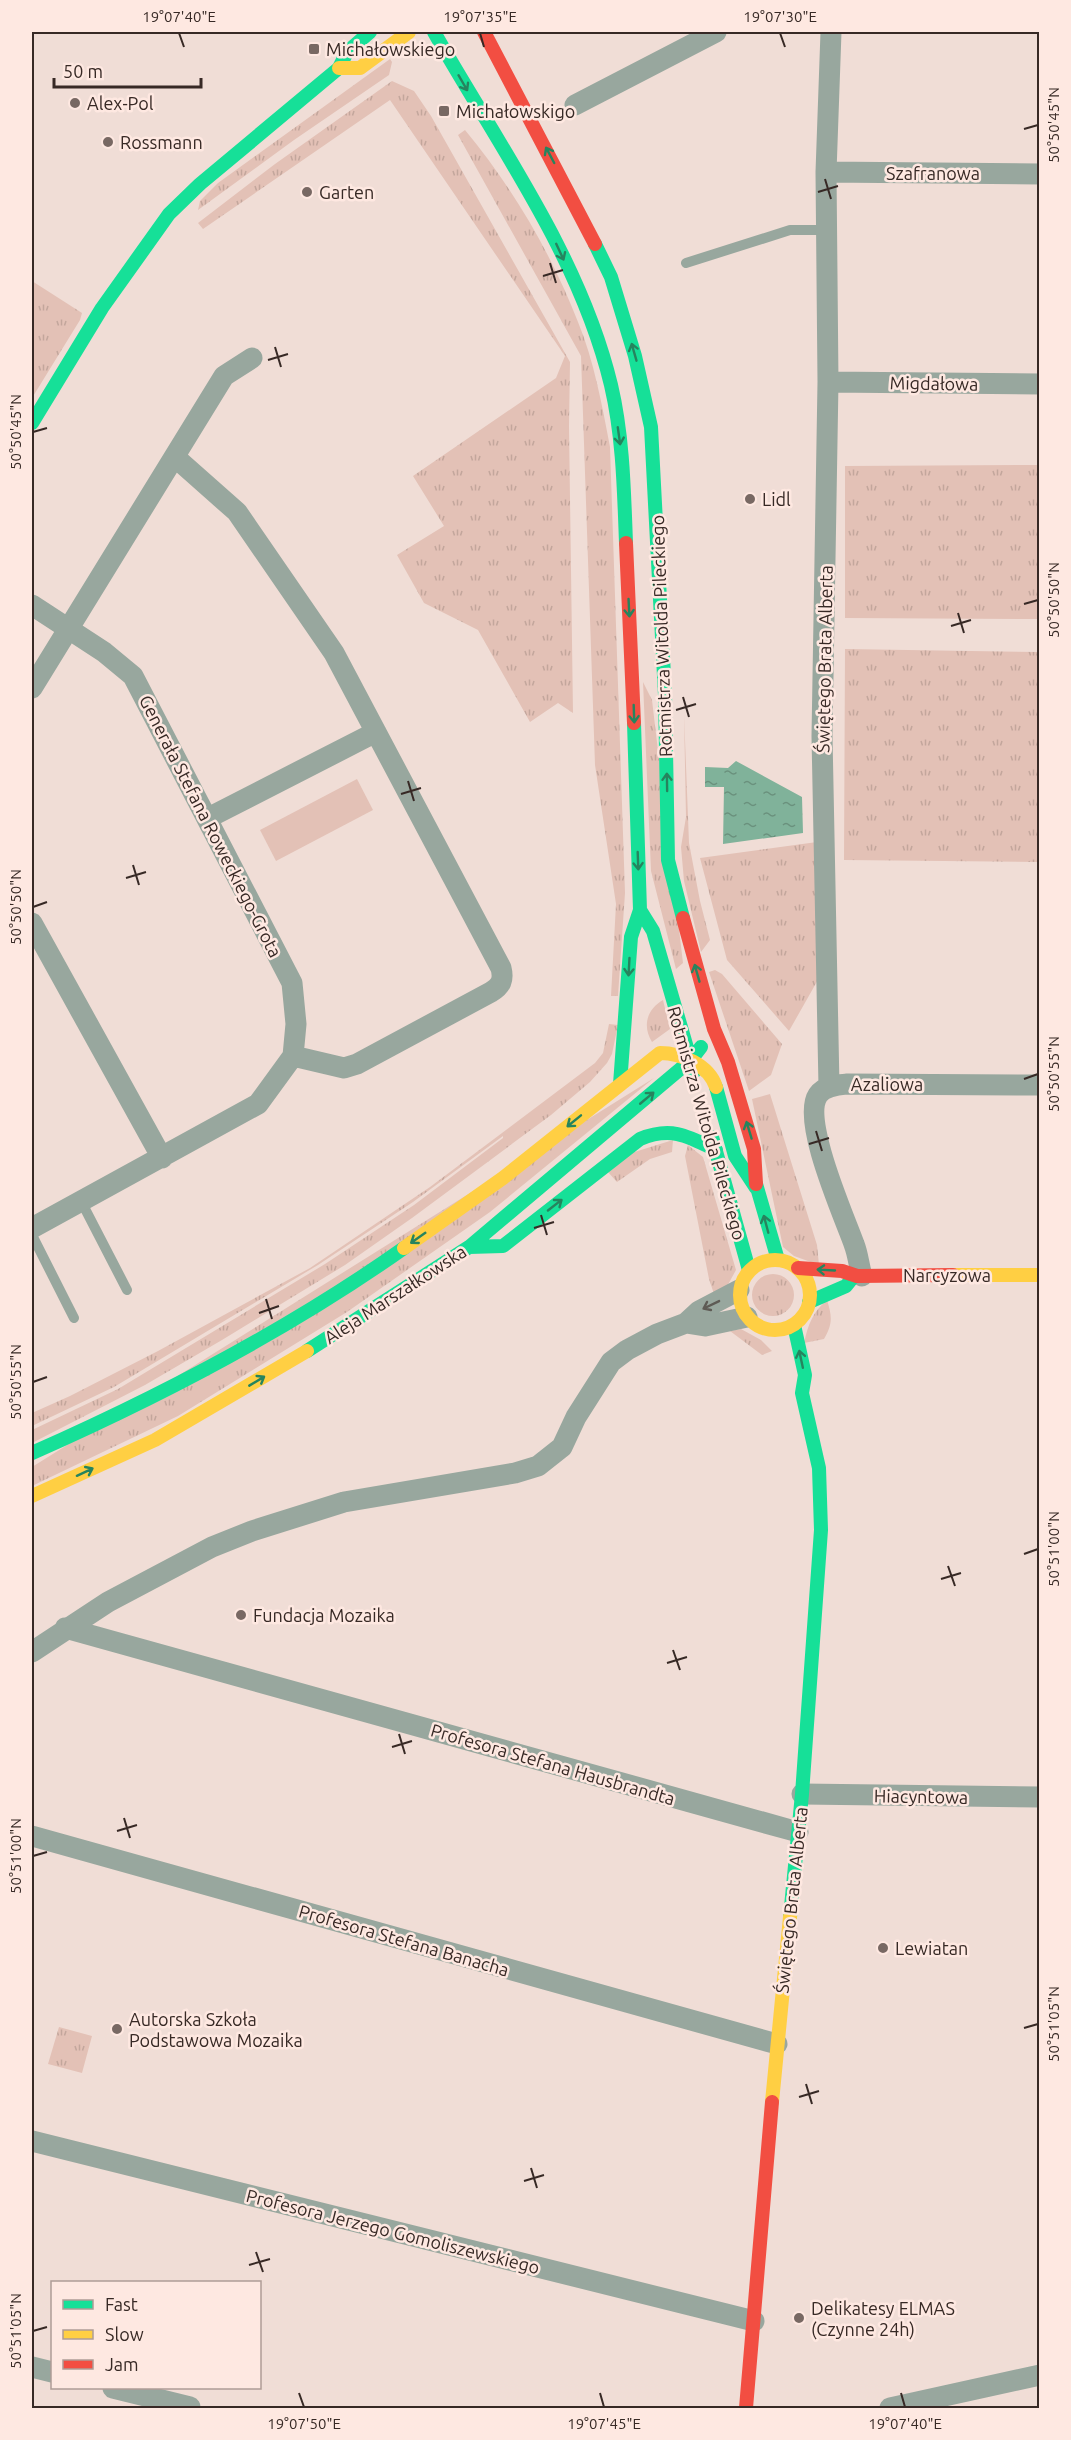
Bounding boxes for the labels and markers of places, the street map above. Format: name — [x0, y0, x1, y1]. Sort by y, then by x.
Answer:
place label: Michałowskiego — [326, 39, 455, 59]
marker: Michałowskiego — [307, 42, 321, 56]
place label: Alex-Pol — [87, 93, 154, 113]
marker: Alex-Pol — [68, 96, 82, 110]
place label: Michałowskigo — [456, 101, 575, 121]
marker: Michałowskigo — [437, 104, 451, 118]
place label: Rossmann — [120, 132, 203, 152]
marker: Rossmann — [101, 135, 115, 149]
place label: Garten — [319, 182, 374, 202]
marker: Garten — [300, 185, 314, 199]
place label: Lidl — [762, 489, 791, 509]
marker: Lidl — [743, 492, 757, 506]
place label: Fundacja Mozaika — [253, 1605, 395, 1625]
marker: Fundacja Mozaika — [234, 1608, 248, 1622]
place label: Lewiatan — [895, 1938, 968, 1958]
marker: Lewiatan — [876, 1941, 890, 1955]
place label: Autorska Szkoła Podstawowa Mozaika — [129, 2009, 303, 2050]
marker: Autorska Szkoła Podstawowa Mozaika — [110, 2022, 124, 2036]
place label: Delikatesy ELMAS (Czynne 24h) — [811, 2298, 955, 2340]
marker: Delikatesy ELMAS (Czynne 24h) — [792, 2311, 806, 2325]

